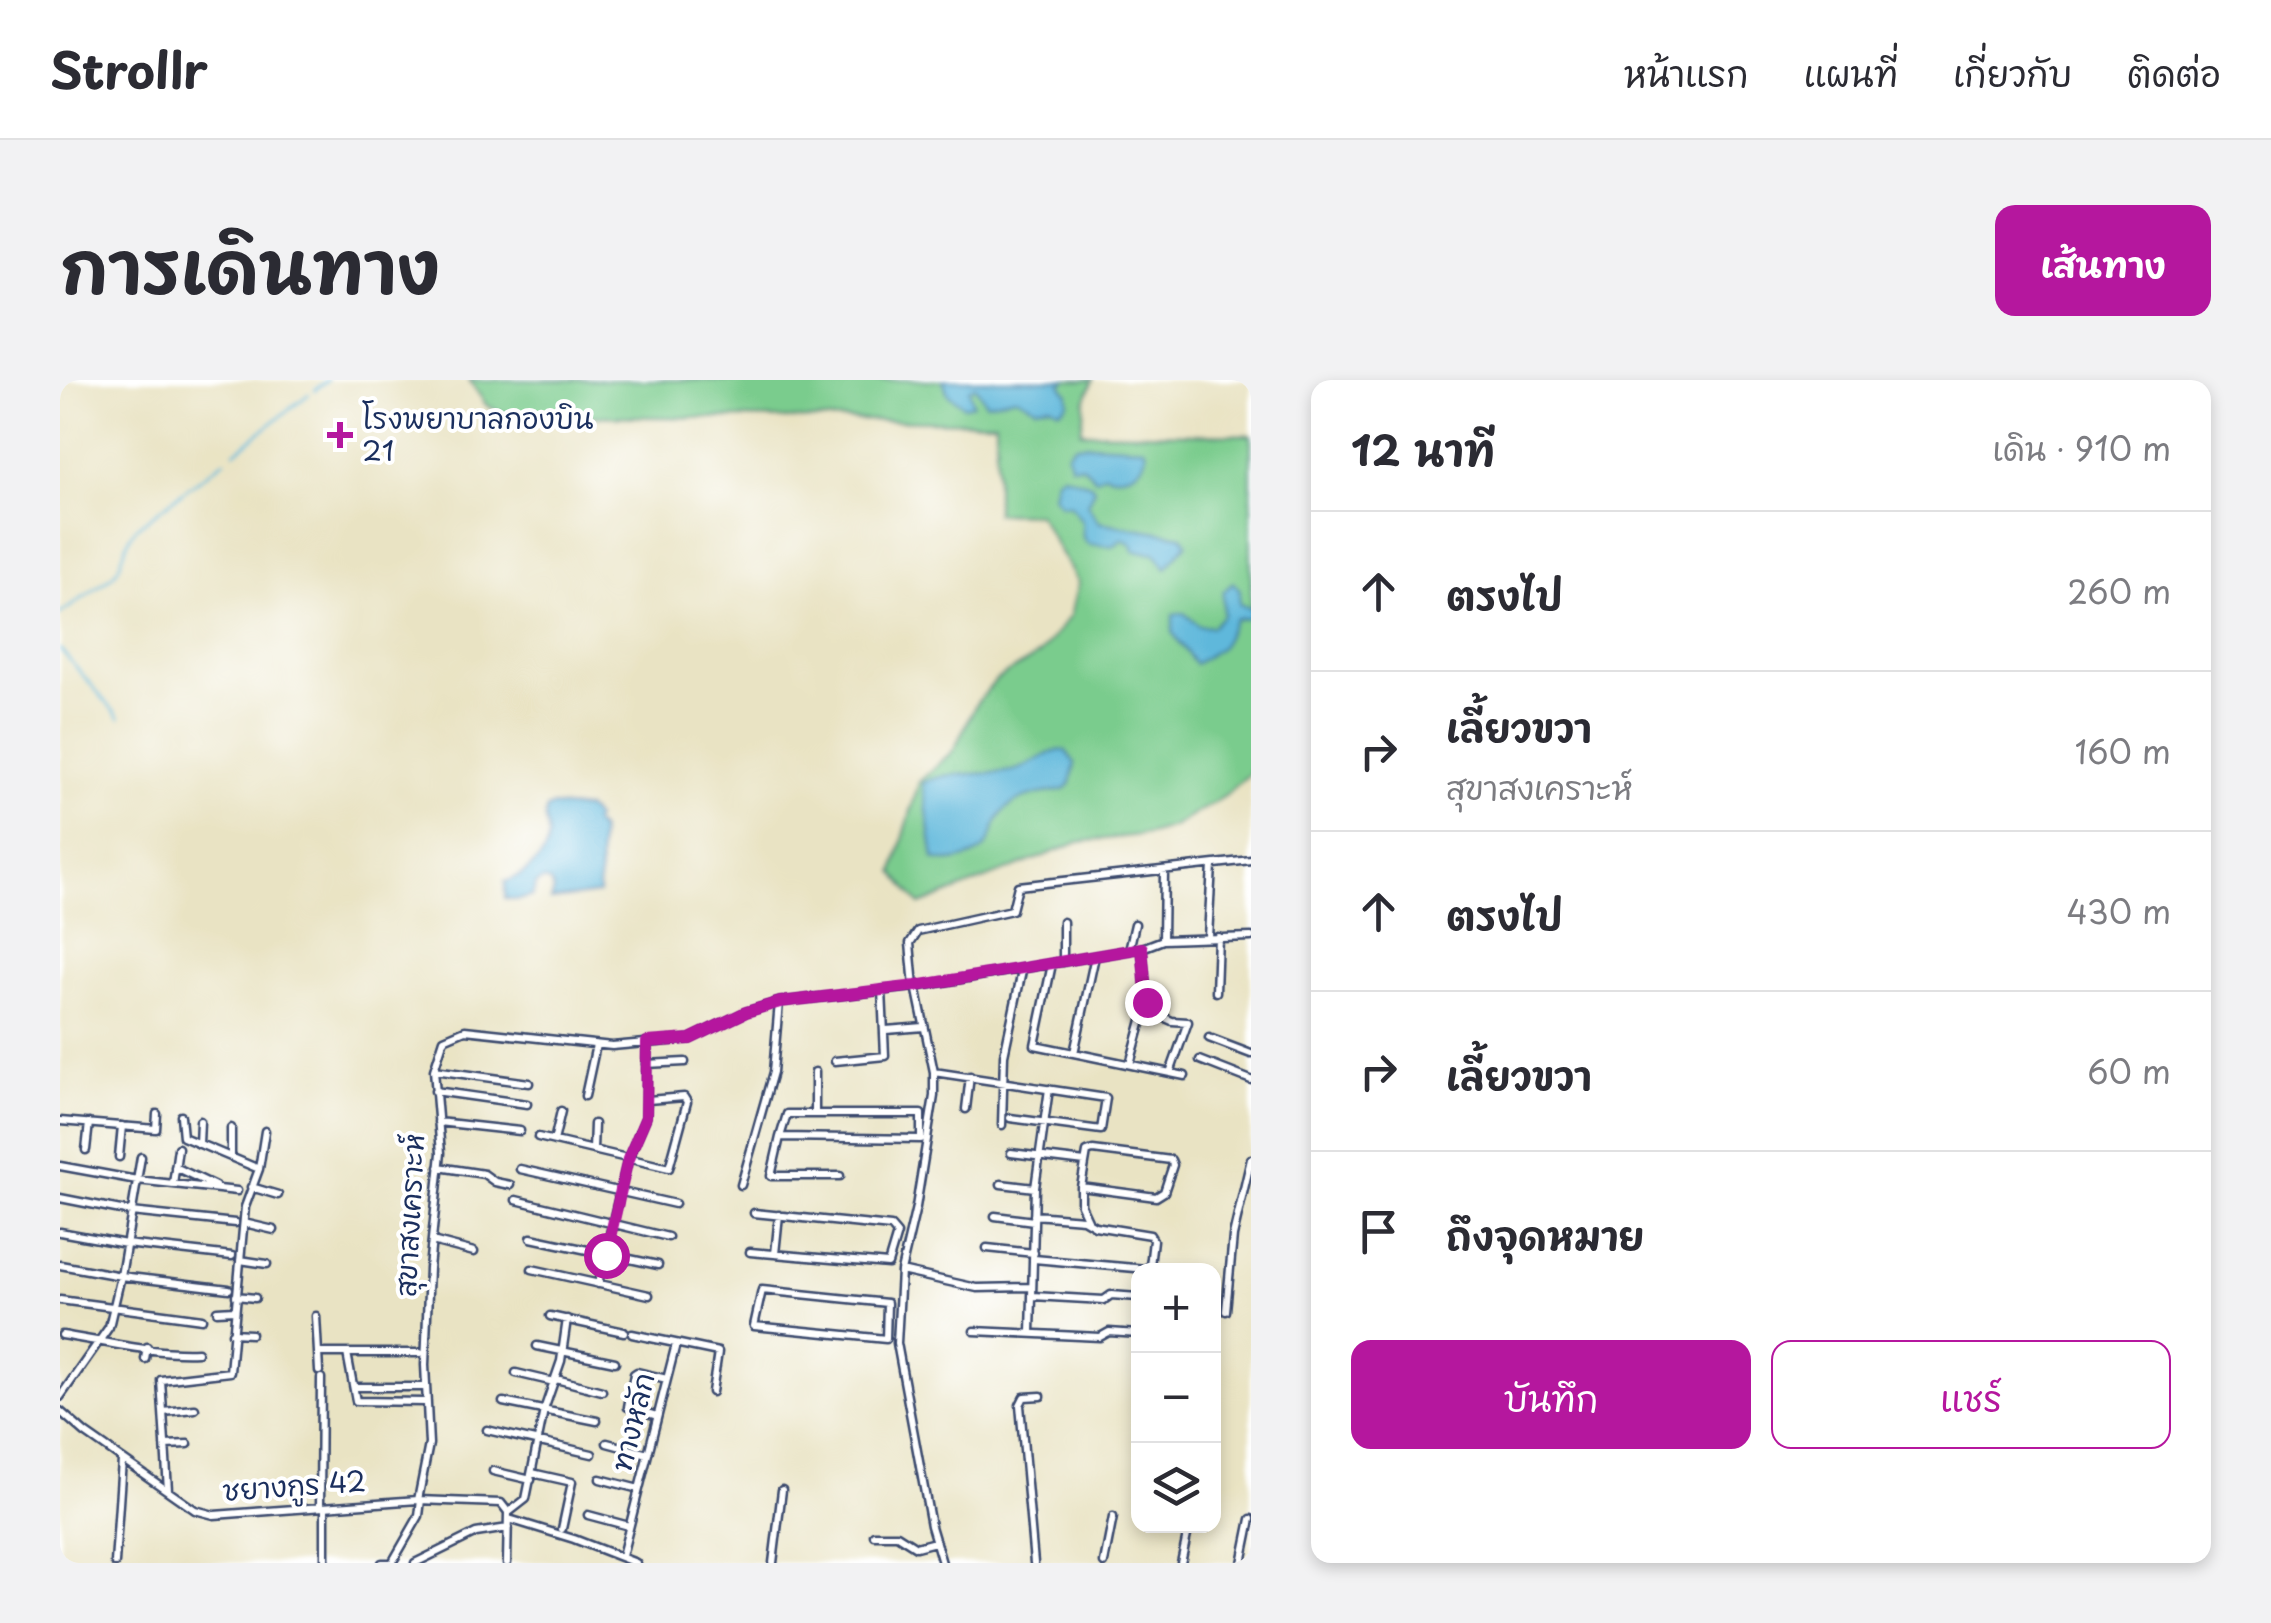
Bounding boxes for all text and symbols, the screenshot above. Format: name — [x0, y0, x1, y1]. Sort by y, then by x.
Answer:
text: Strollr — [50, 33, 208, 105]
text: หน้าแรก — [1624, 46, 1749, 99]
text: แผนที่ — [1804, 46, 1898, 99]
text: เกี่ยวกับ — [1953, 46, 2072, 99]
text: ติดต่อ — [2127, 46, 2221, 99]
button: เส้นทาง — [1995, 205, 2211, 316]
text: การเดินทาง — [60, 212, 440, 318]
place label: โรงพยาบาลกองบิน 21 — [362, 396, 594, 471]
text: 12 นาที — [1351, 417, 1495, 480]
marker: โรงพยาบาลกองบิน 21 — [327, 422, 353, 448]
text: เดิน · 910 m — [1992, 424, 2171, 472]
icon: ahead — [1351, 564, 1406, 619]
text: ตรงไป — [1446, 566, 1563, 623]
text: 260 m — [2067, 567, 2171, 615]
text: เลี้ยวขวา — [1446, 698, 1592, 755]
icon: right — [1351, 724, 1406, 779]
text: 160 m — [2075, 727, 2171, 775]
text: สุขาสงเคราะห์ — [1446, 763, 1633, 811]
icon: ahead — [1351, 884, 1406, 939]
text: ตรงไป — [1446, 886, 1563, 943]
text: 430 m — [2066, 887, 2171, 935]
route end — [1125, 980, 1171, 1026]
icon: right — [1351, 1044, 1406, 1099]
text: เลี้ยวขวา — [1446, 1046, 1592, 1103]
text: 60 m — [2087, 1047, 2171, 1095]
street label: สุขาสงเคราะห์ — [383, 1132, 435, 1298]
icon: arrive — [1351, 1204, 1406, 1259]
text: ถึงจุดหมาย — [1446, 1206, 1644, 1263]
route start — [584, 1233, 630, 1279]
map controls — [1131, 1263, 1221, 1533]
button: + — [1131, 1263, 1221, 1353]
button: บันทึก — [1351, 1340, 1751, 1449]
button: แชร์ — [1771, 1340, 2171, 1449]
button: − — [1131, 1353, 1221, 1443]
street label: ทางหลัก — [599, 1368, 665, 1476]
button: layers — [1131, 1443, 1221, 1533]
street label: ชยางกูร 42 — [221, 1458, 367, 1512]

